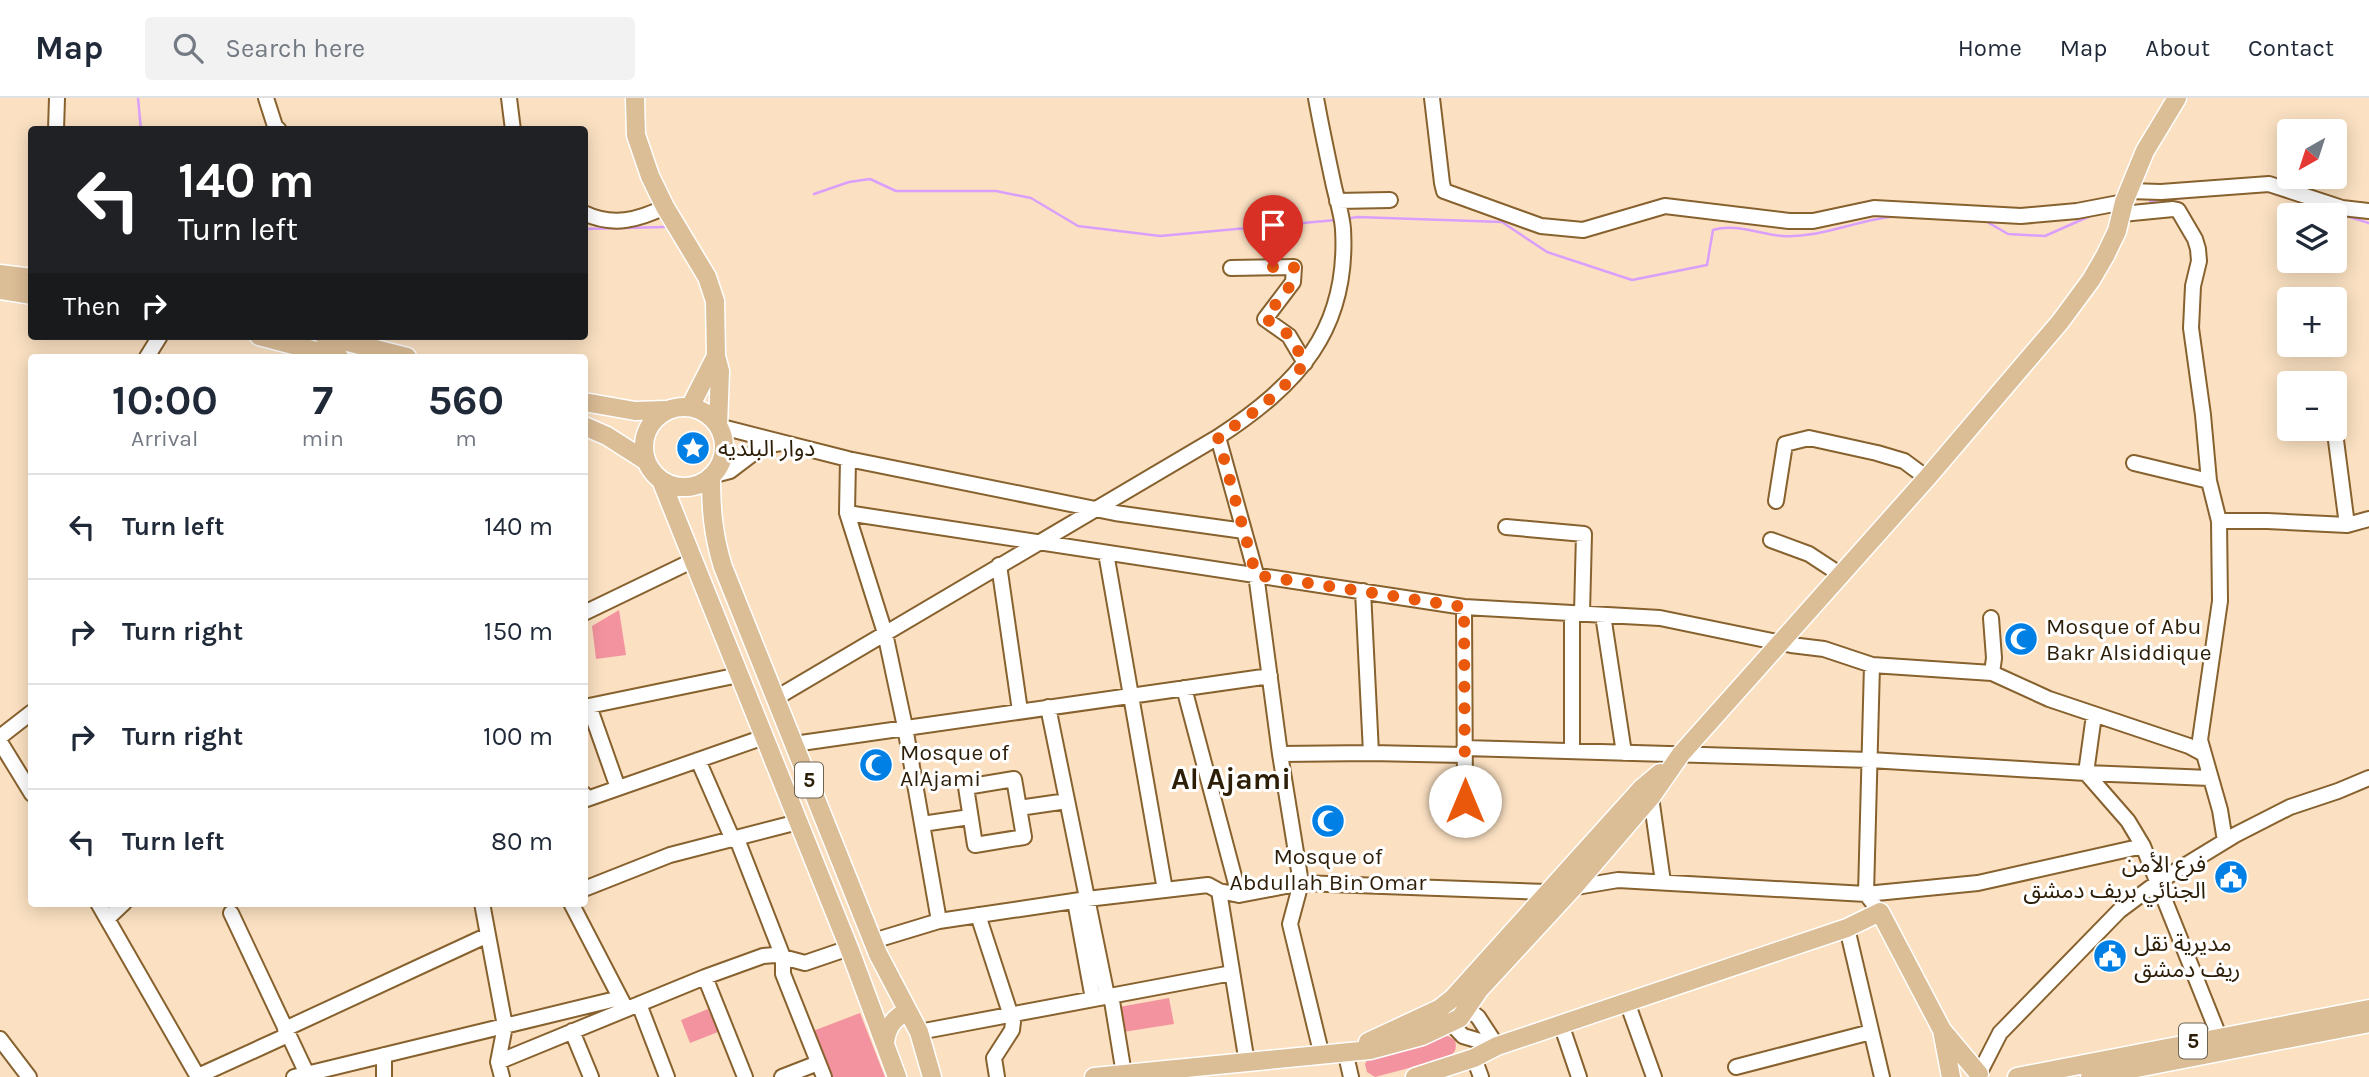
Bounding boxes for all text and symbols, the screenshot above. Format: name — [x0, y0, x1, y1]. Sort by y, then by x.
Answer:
search box — [145, 17, 635, 80]
text: Map — [35, 29, 103, 67]
icon: search — [169, 29, 207, 67]
text: Search here — [225, 33, 365, 64]
text: Home — [1958, 34, 2022, 62]
text: Map — [2060, 34, 2107, 62]
text: About — [2145, 34, 2210, 62]
text: Contact — [2248, 34, 2334, 62]
north arrow — [2277, 119, 2347, 189]
map controls — [2277, 119, 2347, 441]
text: 140 m — [178, 152, 315, 209]
icon: left — [63, 154, 154, 245]
pin — [1243, 195, 1303, 267]
button: layers — [2277, 203, 2347, 273]
icon: arrive — [1254, 206, 1292, 244]
text: Turn left — [178, 211, 298, 248]
icon: right — [135, 287, 173, 325]
button: + — [2277, 287, 2347, 357]
text: Then — [63, 291, 121, 322]
button: − — [2277, 371, 2347, 441]
text: 10:00 — [112, 375, 218, 425]
text: 7 — [312, 375, 333, 425]
text: 560 — [428, 375, 504, 425]
text: Arrival — [131, 425, 198, 452]
text: min — [302, 425, 344, 452]
text: m — [455, 425, 477, 452]
place icon: دوار البلديه — [674, 429, 712, 467]
place label: دوار البلديه — [718, 435, 815, 462]
icon: left — [63, 508, 101, 546]
text: Turn left — [122, 511, 224, 542]
text: 140 m — [484, 511, 553, 542]
icon: right — [63, 613, 101, 651]
place label: Mosque of Abu Bakr Alsiddique — [2046, 613, 2212, 666]
text: Turn right — [122, 616, 243, 647]
text: 150 m — [484, 616, 553, 647]
mosque icon: Mosque of Abu Bakr Alsiddique — [2002, 620, 2040, 658]
icon: right — [63, 718, 101, 756]
text: Turn right — [122, 721, 243, 752]
text: 100 m — [483, 721, 553, 752]
place label: Mosque of AlAjami — [900, 739, 1009, 792]
mosque icon: Mosque of AlAjami — [857, 746, 895, 784]
district label: Al Ajami — [1171, 761, 1291, 797]
road number: 5 — [795, 762, 823, 798]
position arrow — [1428, 764, 1502, 838]
mosque icon: Mosque of Abdullah Bin Omar — [1309, 802, 1347, 840]
icon: left — [63, 823, 101, 861]
text: Turn left — [122, 826, 224, 857]
text: 80 m — [491, 826, 553, 857]
place label: Mosque of Abdullah Bin Omar — [1229, 843, 1427, 896]
place label: فرع الأمن الجنائي بريف دمشق — [2023, 851, 2206, 907]
public building icon: فرع الأمن الجنائي بريف دمشق — [2212, 858, 2250, 896]
place label: مديرية نقل ريف دمشق — [2134, 930, 2241, 983]
public building icon: مديرية نقل ريف دمشق — [2091, 937, 2129, 975]
road number: 5 — [2179, 1024, 2207, 1058]

